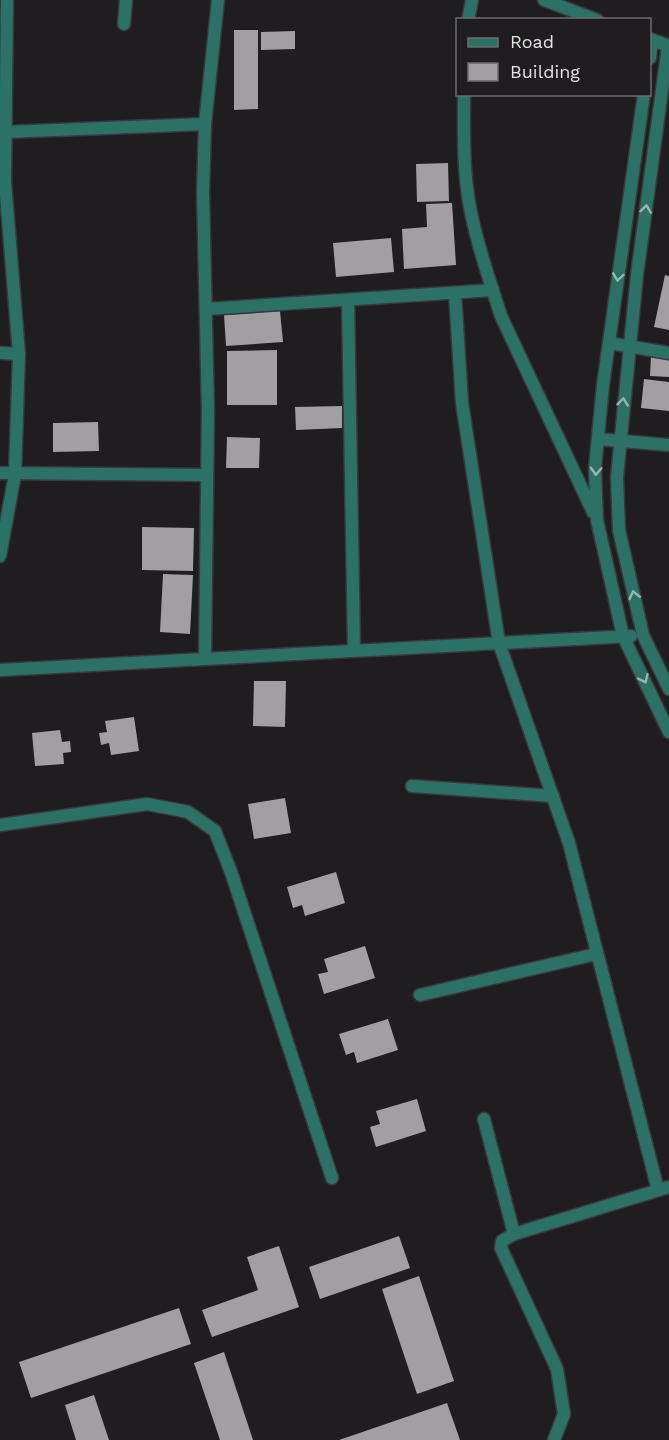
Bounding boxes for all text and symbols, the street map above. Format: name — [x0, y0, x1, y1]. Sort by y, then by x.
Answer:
legend — [456, 18, 651, 96]
text: Road — [510, 31, 554, 52]
text: Building — [510, 61, 580, 82]
one-way arrow — [639, 204, 652, 213]
one-way arrow — [613, 273, 625, 282]
one-way arrow — [616, 398, 629, 407]
one-way arrow — [589, 466, 602, 475]
one-way arrow — [628, 591, 641, 601]
one-way arrow — [636, 673, 648, 684]

